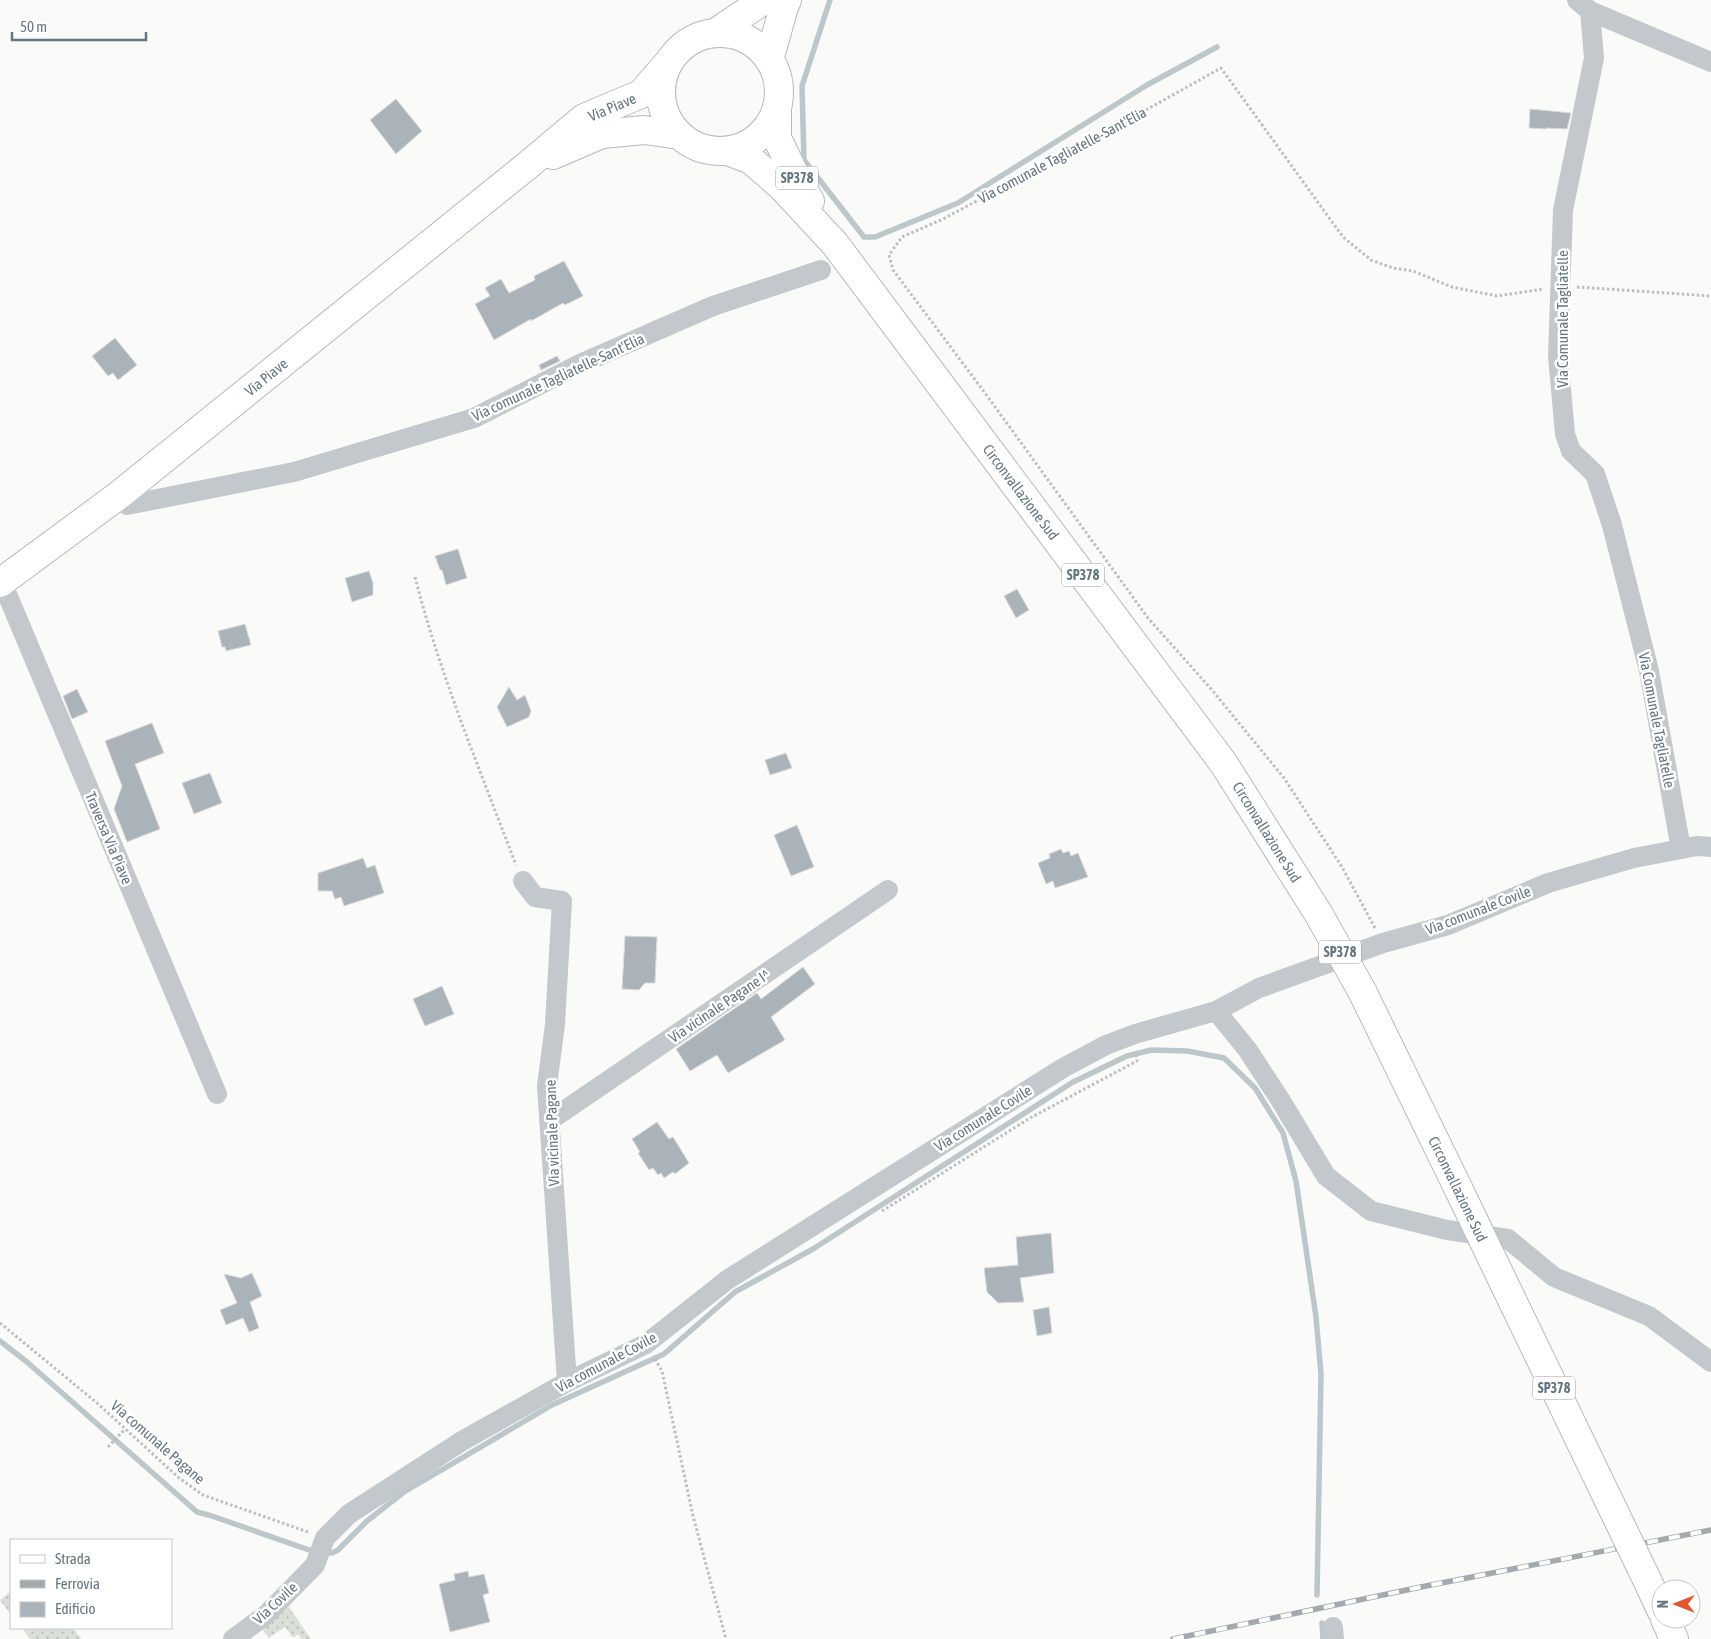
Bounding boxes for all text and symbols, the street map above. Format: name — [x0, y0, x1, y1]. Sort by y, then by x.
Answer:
scale bar — [12, 10, 146, 42]
text: 50 m — [20, 18, 47, 35]
street label: Via Piave — [586, 89, 639, 125]
street label: Via comunale Tagliatelle-Sant'Elia — [975, 103, 1149, 207]
road number: SP378 — [776, 167, 818, 190]
street label: Via Comunale Tagliatelle — [1554, 250, 1571, 388]
street label: Via comunale Tagliatelle-Sant'Elia — [469, 330, 647, 424]
street label: Via Piave — [241, 354, 291, 399]
street label: Circonvallazione Sud — [980, 441, 1062, 543]
road number: SP378 — [1062, 564, 1104, 586]
street label: Via Comunale Tagliatelle — [1636, 651, 1679, 789]
street label: Circonvallazione Sud — [1229, 779, 1305, 885]
street label: Traversa Via Piave — [82, 789, 136, 887]
street label: Via comunale Covile — [1423, 882, 1533, 938]
road number: SP378 — [1319, 940, 1361, 964]
street label: Via vicinale Pagane I^ — [665, 966, 773, 1046]
street label: Via vicinale Pagane — [542, 1079, 562, 1187]
street label: Via comunale Covile — [931, 1081, 1035, 1155]
street label: Circonvallazione Sud — [1425, 1134, 1491, 1244]
street label: Via comunale Covile — [553, 1328, 659, 1396]
road number: SP378 — [1533, 1376, 1575, 1400]
street label: Via comunale Pagane — [108, 1397, 208, 1487]
legend — [10, 1539, 172, 1629]
text: Strada — [55, 1550, 91, 1567]
text: Ferrovia — [55, 1575, 100, 1592]
street label: Via Covile — [250, 1578, 301, 1628]
north arrow — [1651, 1579, 1701, 1629]
text: Edificio — [55, 1600, 96, 1617]
text: N — [1655, 1600, 1671, 1608]

